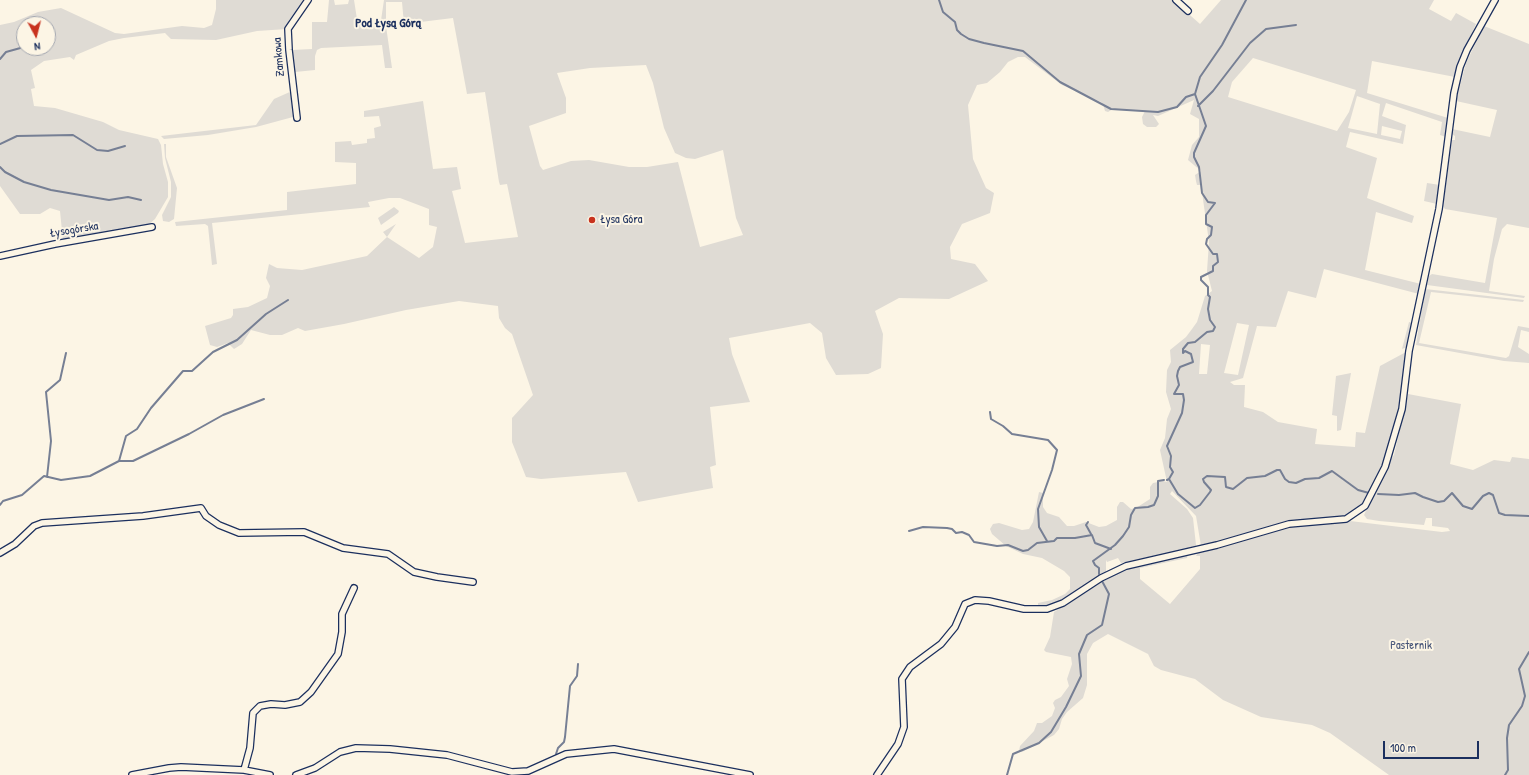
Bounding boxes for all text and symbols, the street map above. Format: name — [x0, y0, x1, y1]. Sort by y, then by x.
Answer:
north arrow — [16, 16, 56, 56]
district label: Pod Łysą Górą — [355, 16, 421, 32]
street label: Zamkowa — [270, 37, 288, 77]
text: N — [34, 40, 41, 54]
place label: Łysa Góra — [600, 213, 642, 227]
marker: Łysa Góra — [587, 215, 597, 225]
street label: Łysogórska — [49, 219, 99, 241]
park label: Pasternik — [1390, 639, 1432, 653]
scale bar — [1385, 733, 1481, 759]
text: 100 m — [1390, 739, 1416, 756]

